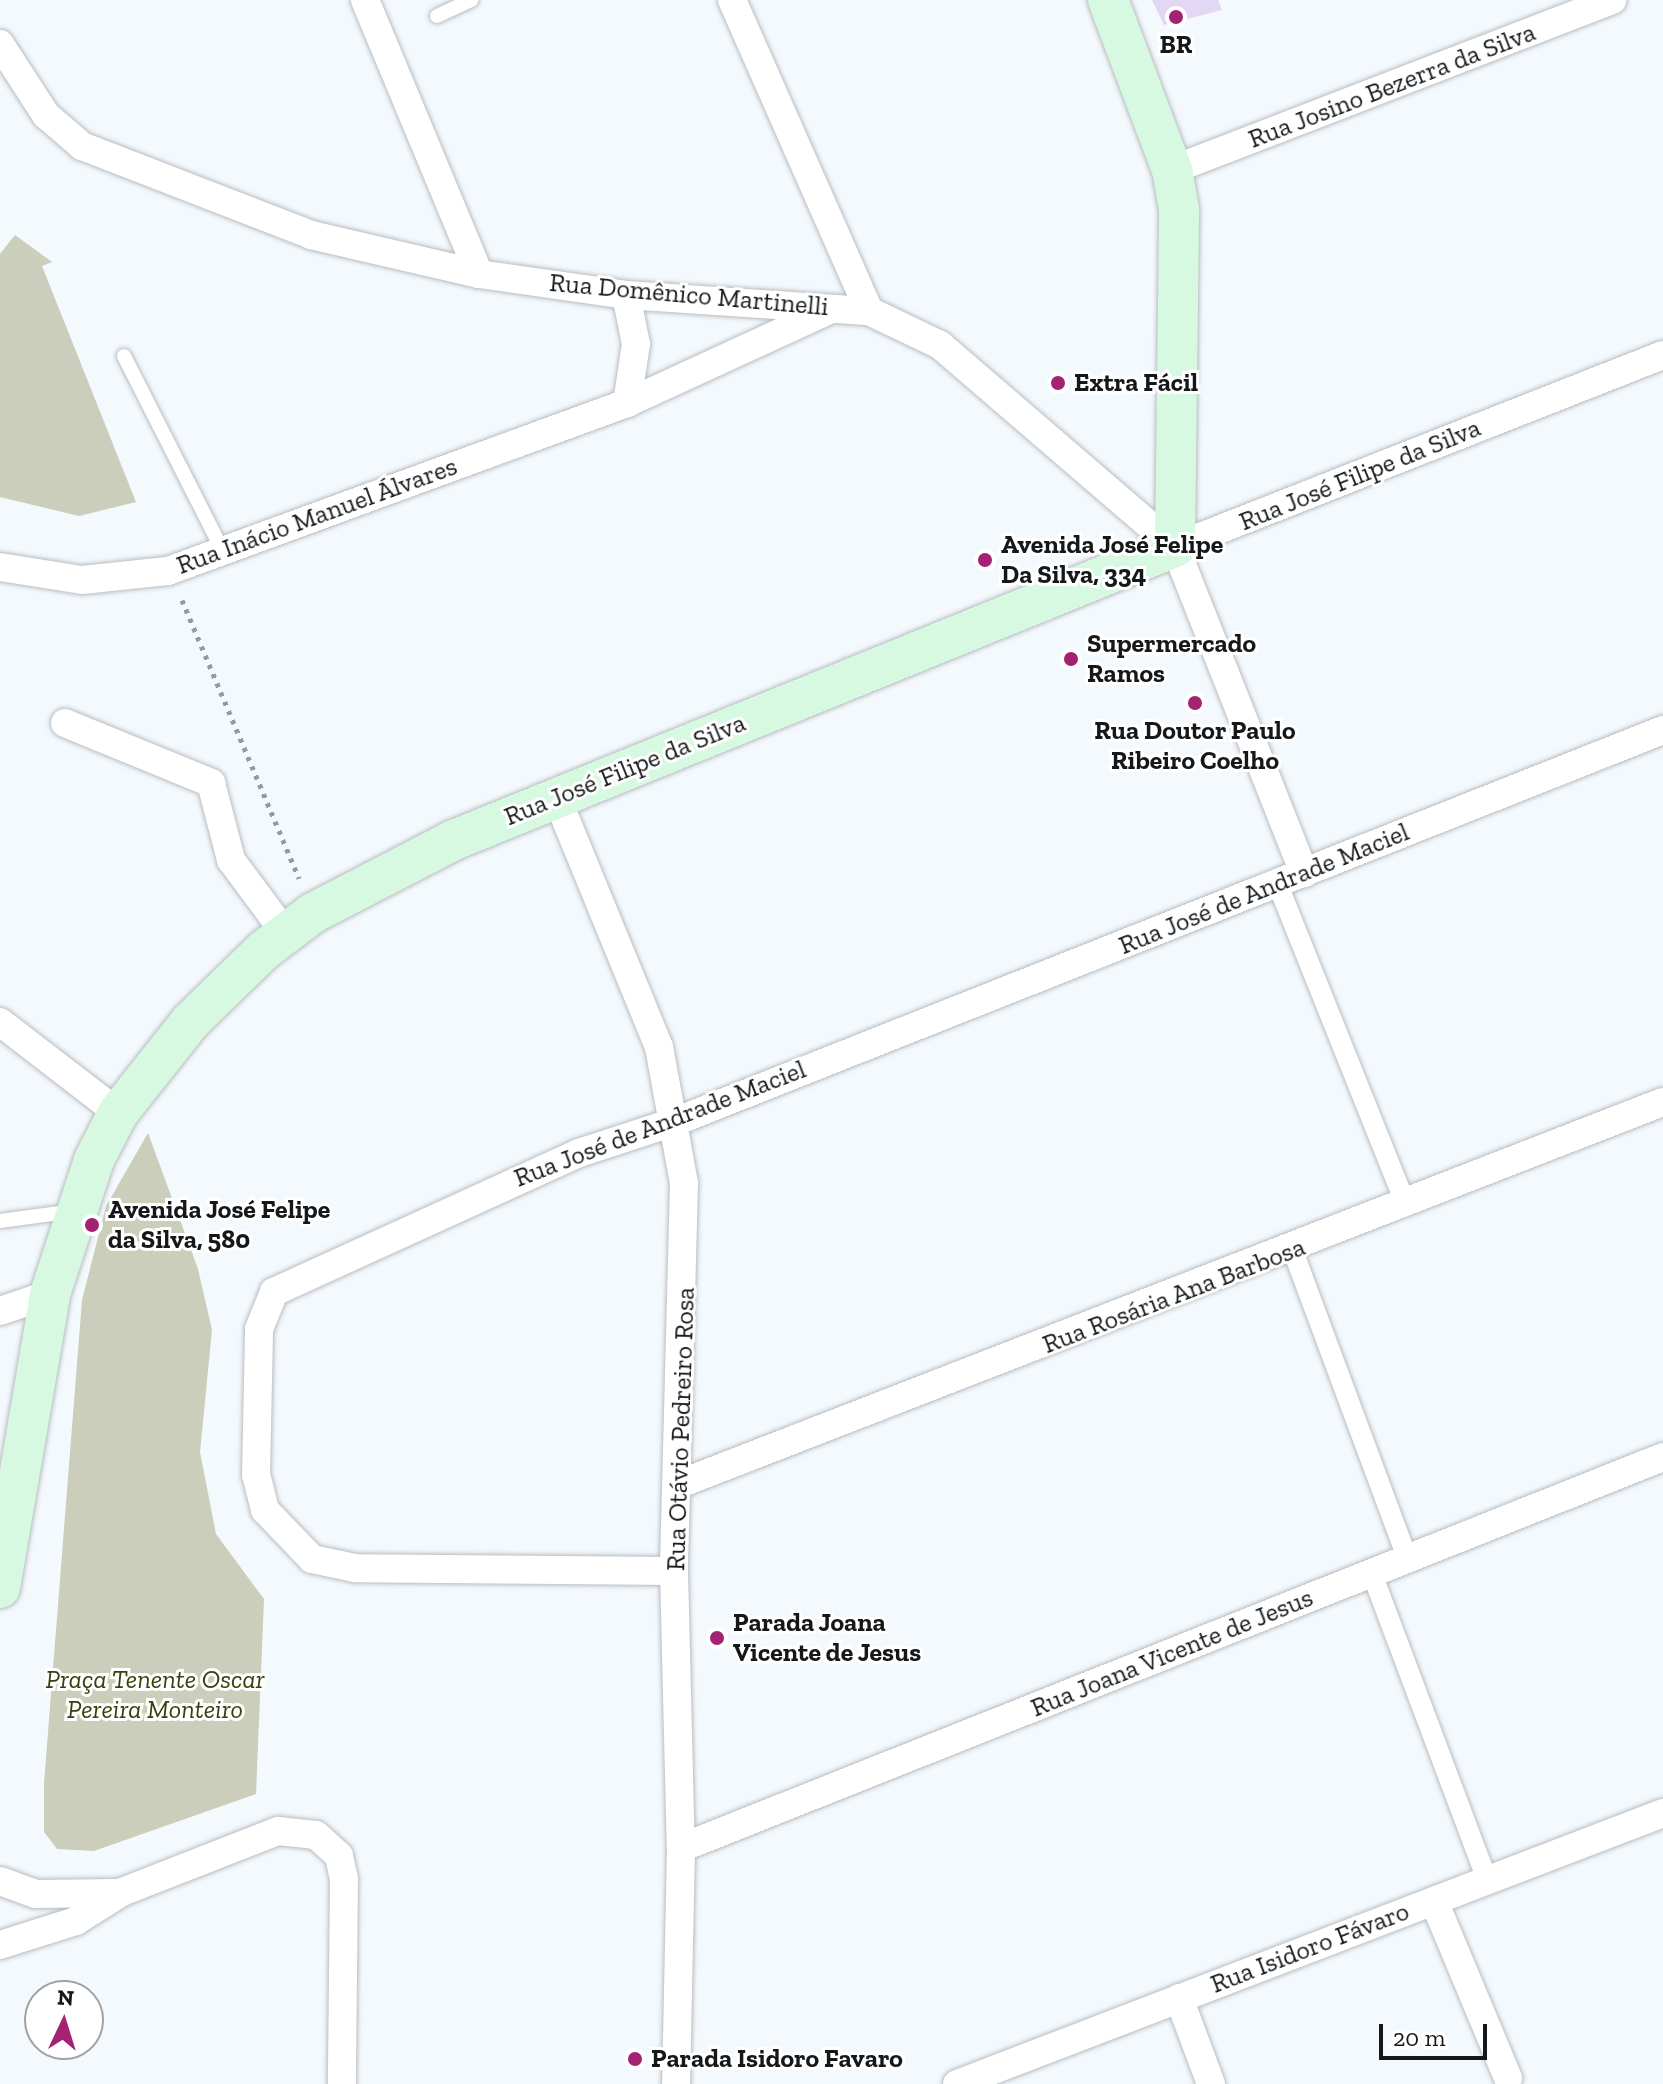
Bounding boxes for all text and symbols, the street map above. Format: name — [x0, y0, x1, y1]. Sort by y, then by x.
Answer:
marker: BR — [1167, 8, 1185, 26]
street label: Rua Josino Bezerra da Silva — [1244, 17, 1540, 155]
place label: BR — [1160, 29, 1192, 61]
street label: Rua Domênico Martinelli — [548, 267, 830, 323]
place label: Extra Fácil — [1074, 367, 1198, 399]
marker: Extra Fácil — [1049, 374, 1067, 392]
street label: Rua José Filipe da Silva — [1235, 412, 1485, 538]
street label: Rua Inácio Manuel Álvares — [172, 451, 462, 581]
place label: Avenida José Felipe Da Silva, 334 — [1001, 529, 1224, 590]
marker: Avenida José Felipe Da Silva, 334 — [976, 551, 994, 569]
place label: Supermercado Ramos — [1087, 628, 1256, 690]
marker: Supermercado Ramos — [1062, 650, 1080, 668]
marker: Rua Doutor Paulo Ribeiro Coelho — [1186, 694, 1204, 712]
street label: Rua José Filipe da Silva — [500, 707, 750, 833]
place label: Rua Doutor Paulo Ribeiro Coelho — [1094, 715, 1296, 776]
street label: Rua José de Andrade Maciel — [1114, 816, 1414, 962]
street label: Rua José de Andrade Maciel — [509, 1054, 811, 1194]
place label: Avenida José Felipe da Silva, 580 — [108, 1194, 331, 1256]
marker: Avenida José Felipe da Silva, 580 — [83, 1216, 101, 1234]
street label: Rua Rosária Ana Barbosa — [1038, 1231, 1310, 1361]
street label: Rua Otávio Pedreiro Rosa — [660, 1287, 702, 1571]
street label: Rua Joana Vicente de Jesus — [1026, 1582, 1318, 1724]
place label: Parada Joana Vicente de Jesus — [733, 1607, 922, 1668]
marker: Parada Joana Vicente de Jesus — [708, 1629, 726, 1647]
park label: Praça Tenente Oscar Pereira Monteiro — [45, 1664, 265, 1726]
street label: Rua Isidoro Fávaro — [1206, 1896, 1414, 2000]
north arrow — [24, 1980, 104, 2060]
text: N — [56, 1984, 75, 2012]
scale bar — [1383, 2008, 1491, 2058]
text: 20 m — [1393, 2023, 1445, 2052]
place label: Parada Isidoro Favaro — [651, 2043, 903, 2075]
marker: Parada Isidoro Favaro — [626, 2050, 644, 2068]

